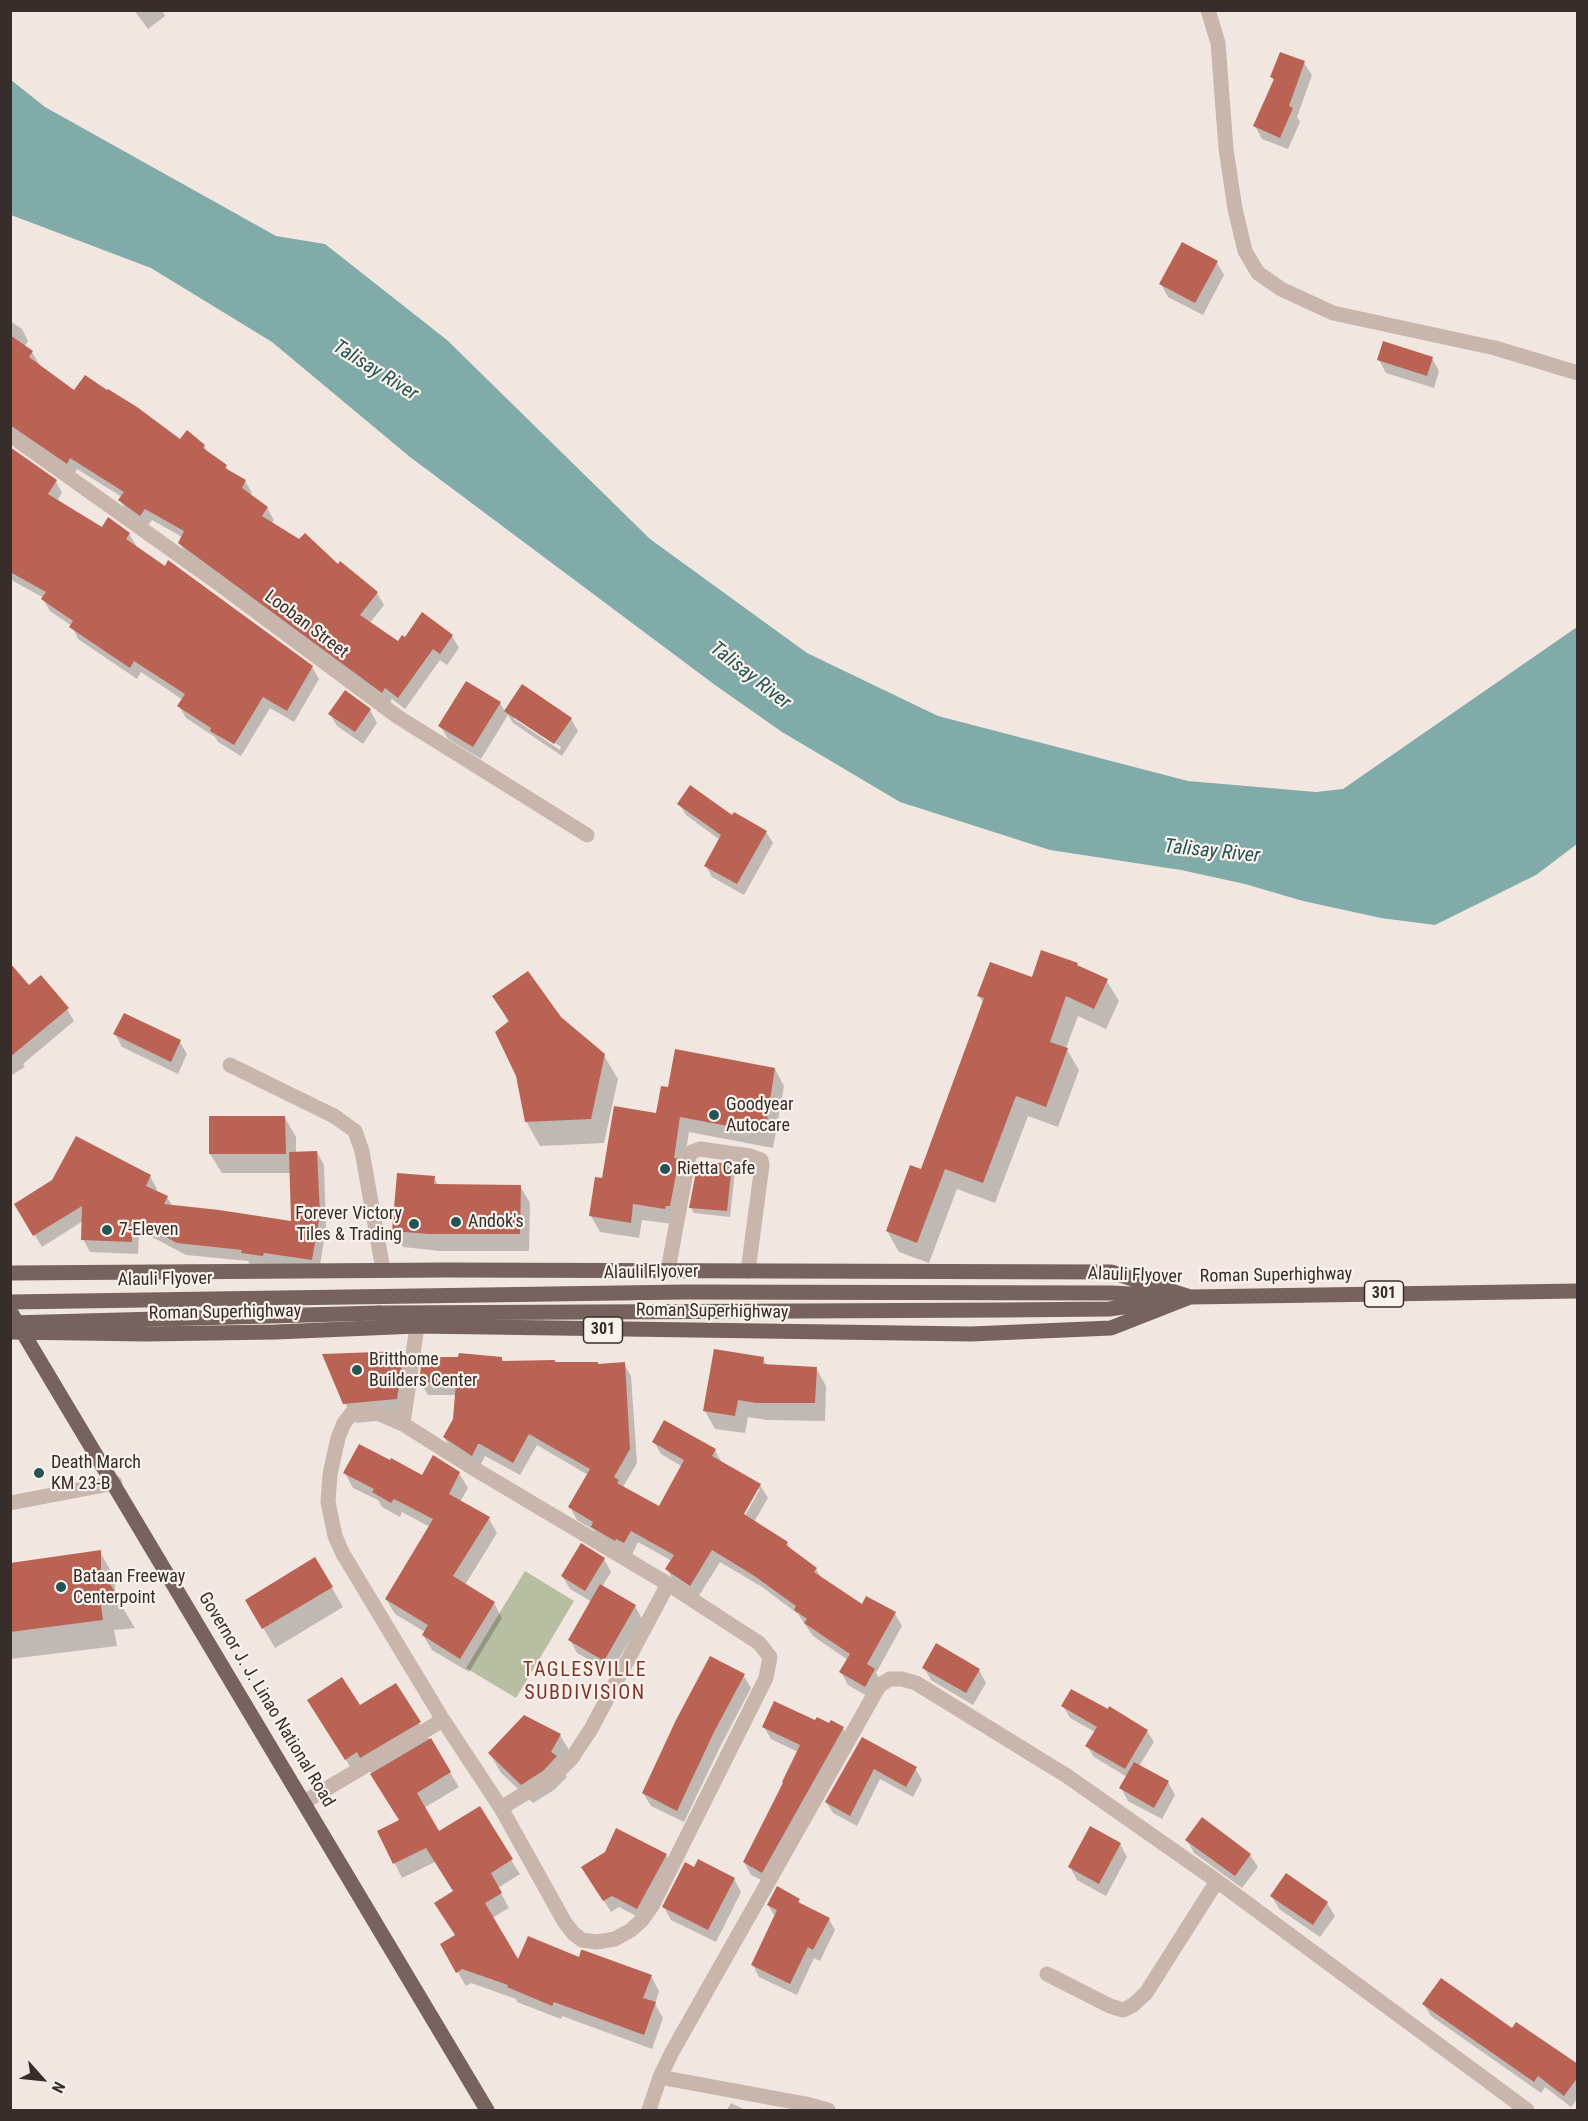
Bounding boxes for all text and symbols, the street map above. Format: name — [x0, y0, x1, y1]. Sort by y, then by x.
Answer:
water label: Talisay River — [328, 335, 422, 407]
street label: Looban Street — [260, 587, 352, 663]
water label: Talisay River — [705, 637, 795, 715]
water label: Talisay River — [1163, 835, 1261, 869]
place label: Goodyear Autocare — [726, 1094, 794, 1136]
marker: Goodyear Autocare — [707, 1108, 721, 1122]
place label: Rietta Cafe — [677, 1158, 755, 1180]
marker: Rietta Cafe — [658, 1162, 672, 1176]
place label: Forever Victory Tiles & Trading — [295, 1203, 402, 1246]
place label: Andok's — [468, 1211, 524, 1233]
marker: Andok's — [449, 1215, 463, 1229]
marker: Forever Victory Tiles & Trading — [407, 1217, 421, 1231]
place label: 7-Eleven — [119, 1219, 178, 1241]
marker: 7-Eleven — [100, 1223, 114, 1237]
street label: Alauli Flyover — [603, 1261, 699, 1285]
street label: Alauli Flyover — [1087, 1264, 1183, 1288]
street label: Roman Superhighway — [1200, 1264, 1352, 1288]
street label: Alauli Flyover — [117, 1268, 213, 1292]
road number: 301 — [1364, 1281, 1404, 1307]
street label: Roman Superhighway — [636, 1300, 788, 1324]
street label: Roman Superhighway — [149, 1301, 301, 1325]
road number: 301 — [584, 1317, 622, 1343]
place label: Britthome Builders Center — [369, 1349, 478, 1392]
marker: Britthome Builders Center — [350, 1363, 364, 1377]
place label: Death March KM 23-B — [51, 1452, 141, 1494]
marker: Death March KM 23-B — [32, 1466, 46, 1480]
place label: Bataan Freeway Centerpoint — [73, 1566, 185, 1608]
marker: Bataan Freeway Centerpoint — [54, 1580, 68, 1594]
street label: Governor J. J. Linao National Road — [193, 1589, 339, 1811]
district label: TAGLESVILLE SUBDIVISION — [523, 1659, 647, 1706]
north arrow — [12, 2049, 72, 2109]
text: N — [48, 2079, 69, 2096]

